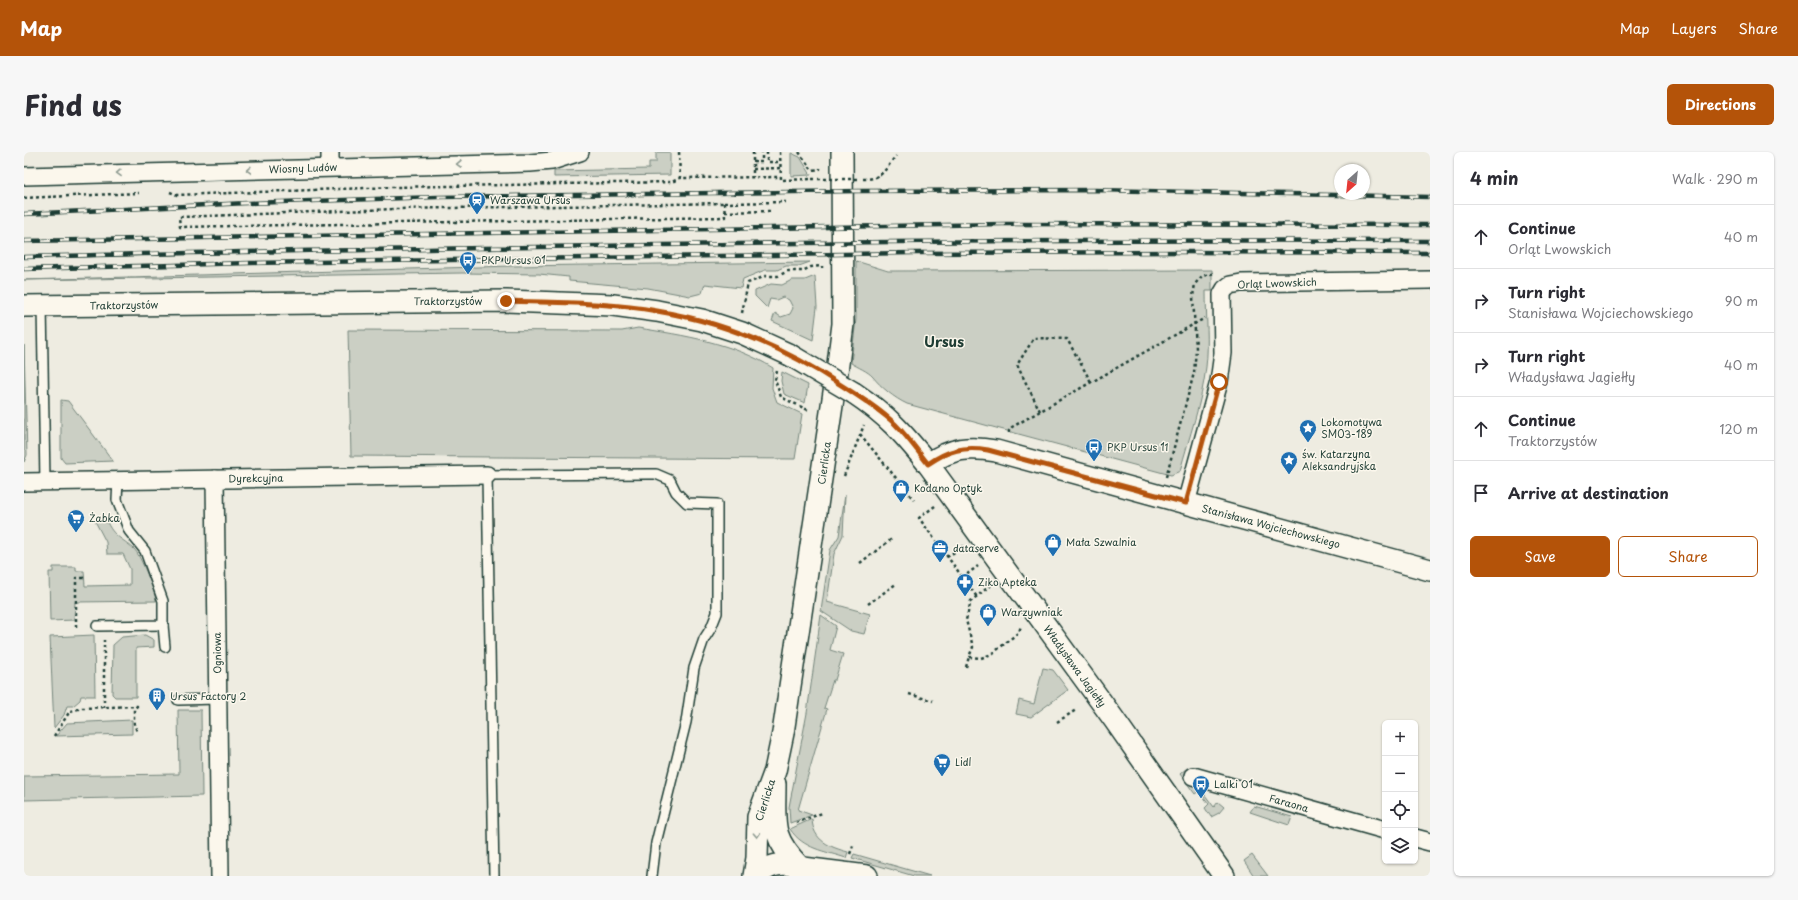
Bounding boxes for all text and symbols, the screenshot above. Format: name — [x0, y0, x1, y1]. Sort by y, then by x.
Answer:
text: Map — [20, 14, 62, 42]
text: Map — [1620, 18, 1650, 39]
text: Layers — [1672, 18, 1717, 39]
text: Share — [1739, 18, 1778, 39]
text: Find us — [24, 83, 122, 126]
button: Directions — [1667, 84, 1774, 125]
street label: Wiosny Ludów — [269, 159, 338, 176]
one-way arrow — [456, 160, 462, 169]
north arrow — [1334, 164, 1370, 200]
text: 4 min — [1470, 165, 1518, 191]
one-way arrow — [246, 166, 252, 174]
one-way arrow — [116, 169, 122, 178]
text: Walk · 290 m — [1672, 169, 1758, 188]
station icon: Warszawa Ursus — [467, 190, 487, 215]
place label: Warszawa Ursus — [490, 192, 571, 207]
text: Continue — [1508, 216, 1576, 239]
icon: ahead — [1470, 226, 1492, 248]
text: 40 m — [1724, 227, 1758, 246]
text: Orląt Lwowskich — [1508, 239, 1611, 258]
bus stop icon: PKP Ursus 01 — [458, 250, 478, 275]
place label: PKP Ursus 01 — [481, 252, 546, 267]
street label: Orląt Lwowskich — [1237, 274, 1317, 291]
text: Turn right — [1508, 280, 1585, 303]
icon: right — [1470, 290, 1492, 312]
text: 90 m — [1725, 291, 1758, 310]
route end — [497, 292, 515, 310]
street label: Traktorzystów — [414, 293, 483, 309]
street label: Traktorzystów — [90, 296, 159, 314]
text: Stanisława Wojciechowskiego — [1508, 303, 1693, 322]
district label: Ursus — [924, 331, 964, 352]
text: Turn right — [1508, 344, 1585, 367]
icon: right — [1470, 354, 1492, 376]
text: 40 m — [1724, 355, 1758, 374]
text: Władysława Jagiełły — [1508, 367, 1635, 386]
route start — [1210, 373, 1228, 391]
text: Continue — [1508, 408, 1576, 431]
place label: Lokomotywa SM03-189 — [1321, 414, 1383, 441]
place icon: Lokomotywa SM03-189 — [1298, 418, 1318, 443]
icon: ahead — [1470, 418, 1492, 440]
text: 120 m — [1719, 419, 1758, 438]
text: Traktorzystów — [1508, 431, 1597, 450]
bus stop icon: PKP Ursus 11 — [1084, 437, 1104, 462]
place label: PKP Ursus 11 — [1107, 439, 1169, 454]
street label: Cierlicka — [813, 440, 834, 485]
place label: św. Katarzyna Aleksandryjska — [1302, 446, 1377, 474]
place icon: św. Katarzyna Aleksandryjska — [1279, 450, 1299, 475]
street label: Dyrekcyjna — [228, 470, 284, 486]
shop icon: Kodano Optyk — [891, 478, 911, 503]
place label: Kodano Optyk — [914, 480, 983, 495]
text: Arrive at destination — [1508, 481, 1669, 504]
icon: arrive — [1470, 482, 1492, 504]
street label: Stanisława Wojciechowskiego — [1200, 500, 1342, 551]
supermarket icon: Żabka — [66, 508, 86, 533]
place label: Żabka — [89, 510, 120, 525]
shop icon: Mała Szwalnia — [1043, 532, 1063, 557]
place label: Mała Szwalnia — [1066, 534, 1137, 549]
button: Save — [1470, 536, 1610, 577]
button: Share — [1618, 536, 1758, 577]
office icon: dataserve — [930, 538, 950, 563]
place label: dataserve — [953, 540, 999, 555]
pharmacy icon: Ziko Apteka — [955, 572, 975, 597]
place label: Ziko Apteka — [978, 574, 1038, 589]
shop icon: Warzywniak — [978, 602, 998, 627]
place label: Warzywniak — [1001, 604, 1063, 620]
street label: Władysława Jagiełły — [1040, 622, 1110, 711]
street label: Ogniowa — [209, 631, 224, 674]
building icon: Ursus Factory 2 — [147, 686, 167, 711]
place label: Ursus Factory 2 — [170, 688, 246, 703]
map controls — [1382, 720, 1418, 864]
button: + — [1382, 720, 1418, 756]
supermarket icon: Lidl — [932, 752, 952, 777]
place label: Lidl — [955, 754, 972, 769]
button: − — [1382, 756, 1418, 792]
bus stop icon: Lalki 01 — [1191, 774, 1211, 799]
street label: Cierlicka — [751, 776, 779, 823]
place label: Lalki 01 — [1214, 776, 1253, 791]
street label: Faraona — [1268, 790, 1311, 816]
button: locate — [1382, 792, 1418, 828]
button: layers — [1382, 828, 1418, 864]
one-way arrow — [753, 832, 762, 838]

